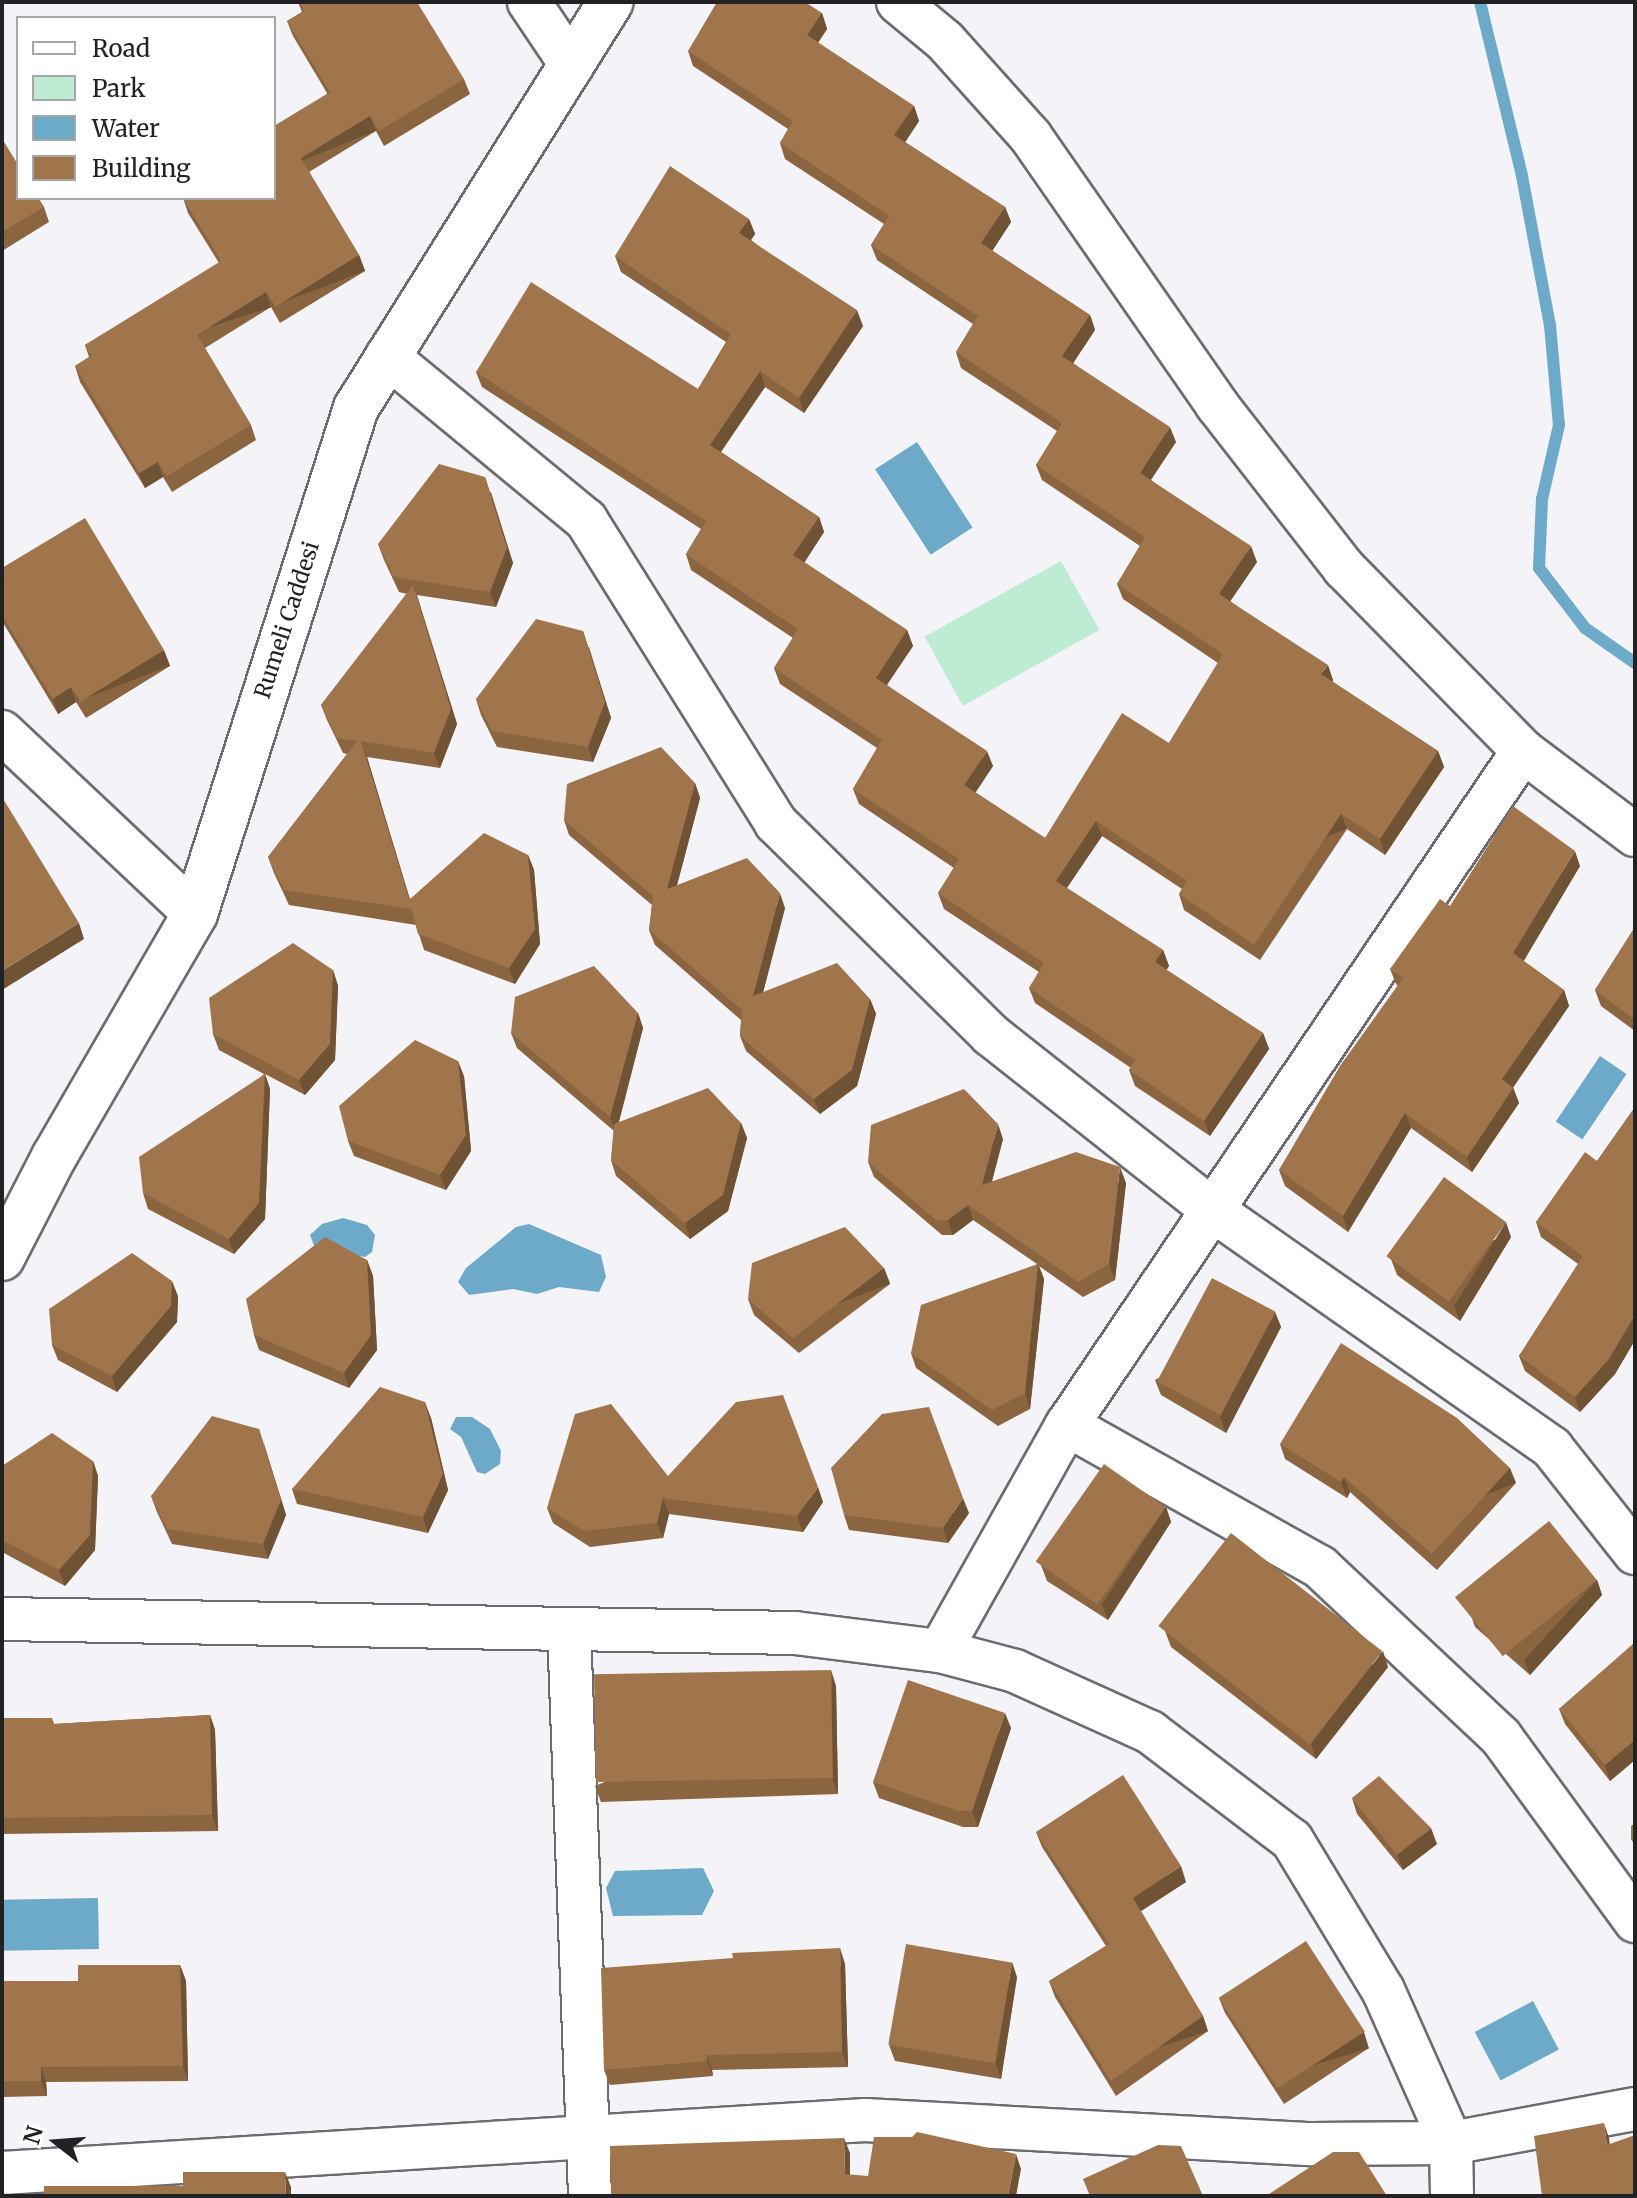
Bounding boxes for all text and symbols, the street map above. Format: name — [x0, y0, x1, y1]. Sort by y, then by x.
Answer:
legend — [16, 16, 276, 200]
text: Road — [92, 33, 150, 64]
text: Park — [92, 73, 145, 104]
text: Water — [92, 113, 160, 144]
text: Building — [92, 153, 191, 184]
street label: Rumeli Caddesi — [249, 538, 325, 702]
north arrow — [16, 2102, 96, 2182]
text: N — [17, 2123, 49, 2147]

